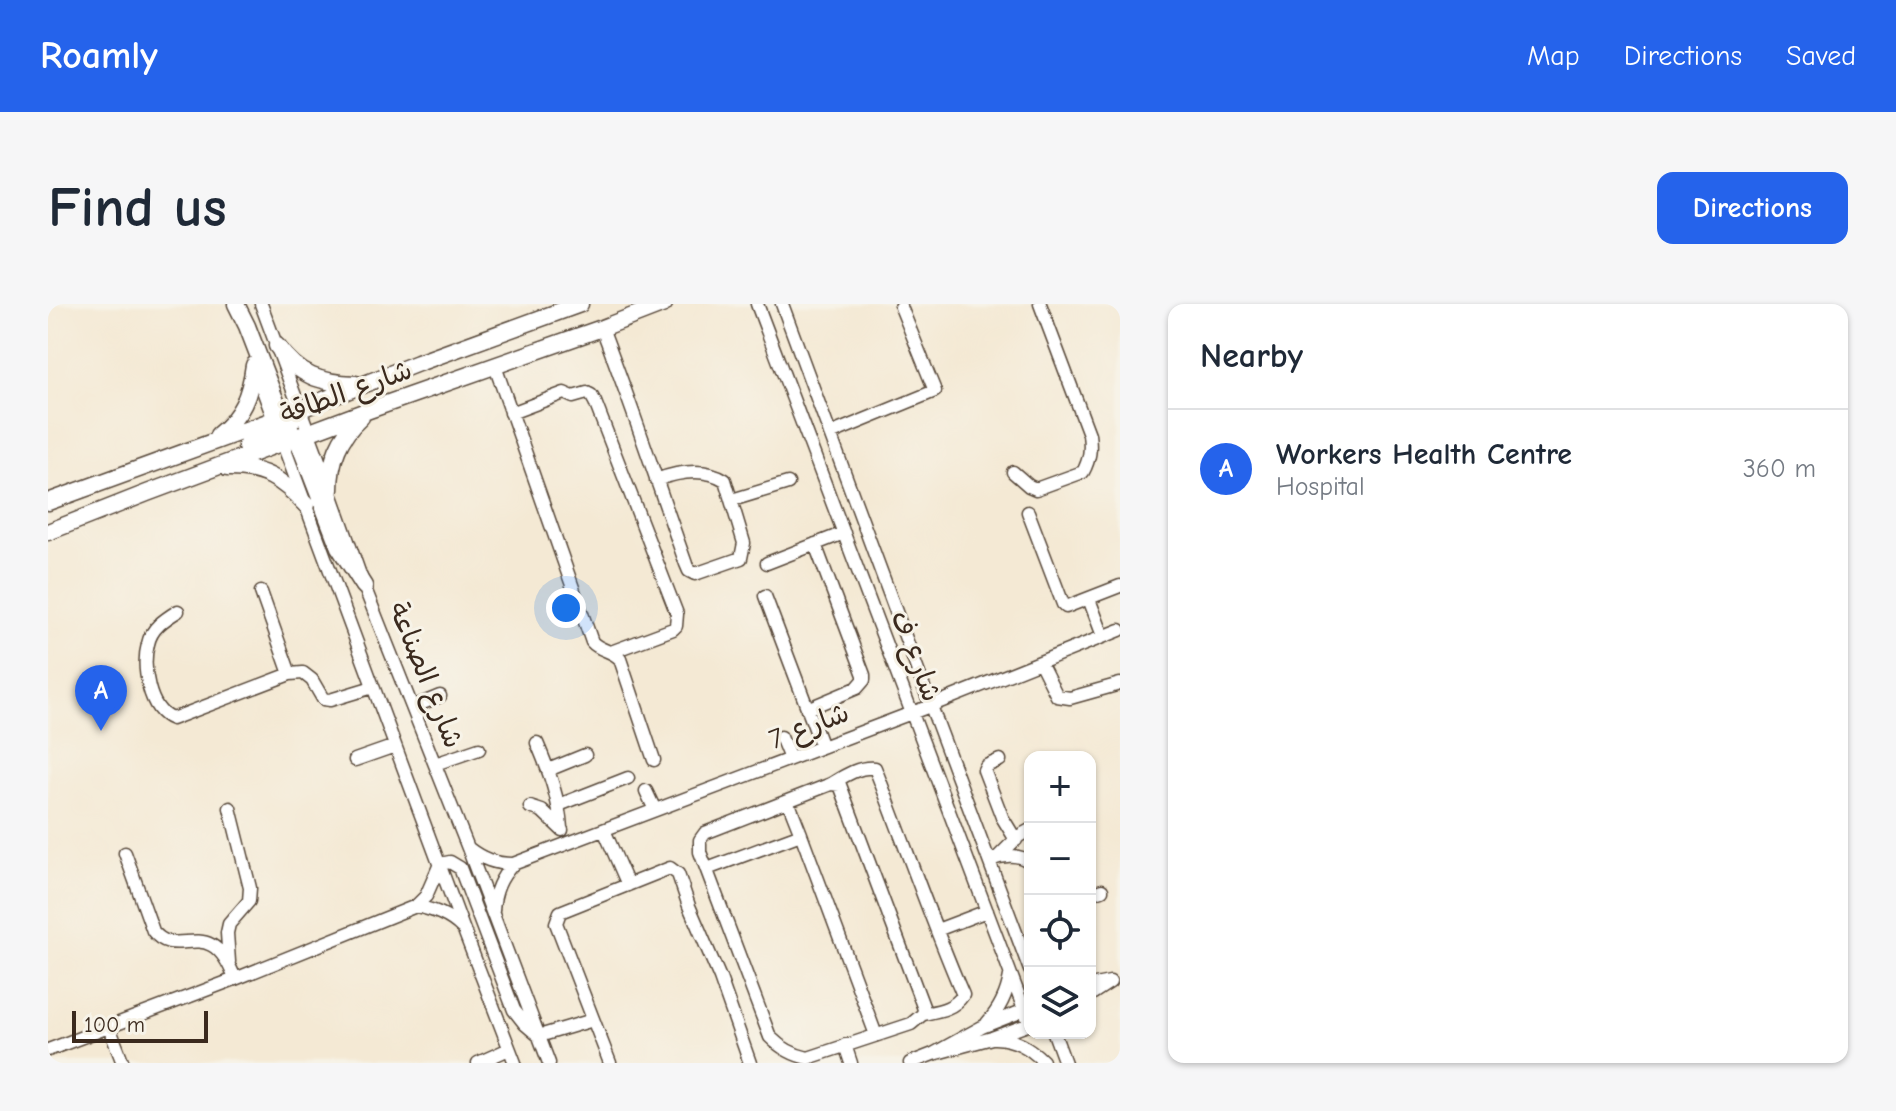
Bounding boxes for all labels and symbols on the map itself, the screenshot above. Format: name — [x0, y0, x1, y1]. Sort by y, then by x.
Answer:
street label: شارع الطاقة — [276, 353, 417, 433]
your location — [546, 588, 586, 628]
street label: شارع الصناعة — [379, 597, 470, 754]
street label: شارع ف — [881, 606, 948, 707]
pin: A — [75, 665, 127, 731]
street label: شارع 7 — [764, 696, 855, 759]
scale bar — [72, 1007, 208, 1043]

